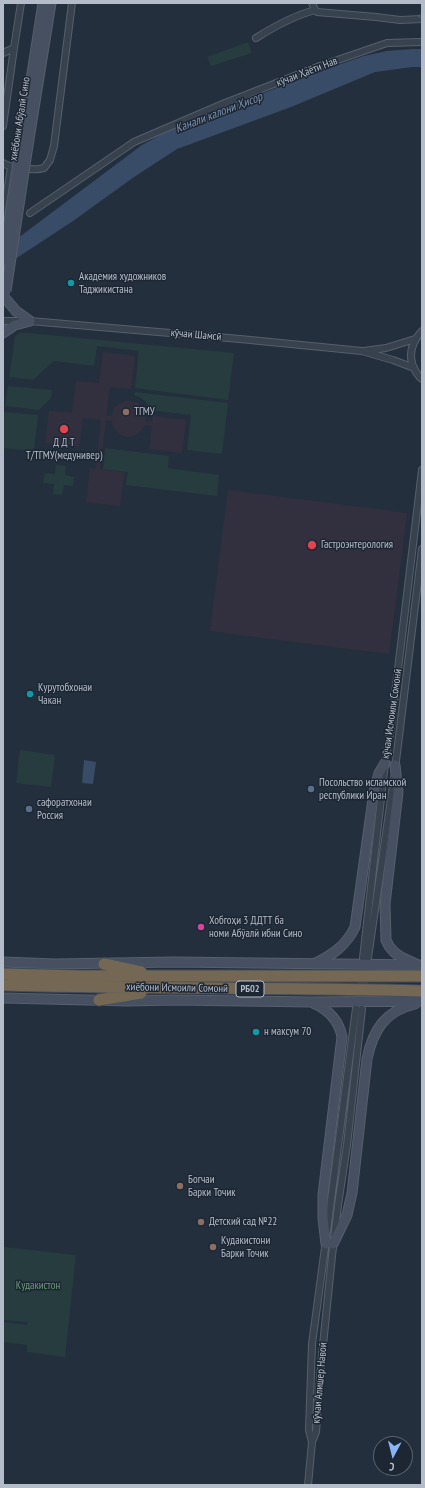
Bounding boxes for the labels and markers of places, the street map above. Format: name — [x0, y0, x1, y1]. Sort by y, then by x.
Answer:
place label: Академия художников Таджикистана — [79, 270, 166, 296]
marker: Академия художников Таджикистана — [66, 278, 76, 288]
place label: ТГМУ — [134, 405, 155, 419]
marker: ТГМУ — [121, 407, 131, 417]
marker: Д Д Т Т/ТГМУ(медунивер) — [58, 423, 70, 435]
place label: Д Д Т Т/ТГМУ(медунивер) — [26, 436, 102, 462]
place label: Гастроэнтерология — [321, 538, 393, 552]
marker: Гастроэнтерология — [306, 539, 318, 551]
place label: Курутобхонаи Чакан — [38, 681, 92, 707]
marker: Курутобхонаи Чакан — [25, 689, 35, 699]
place label: Посольство исламской республики Иран — [319, 776, 406, 802]
marker: Посольство исламской республики Иран — [306, 784, 316, 794]
place label: сафоратхонаи Россия — [37, 796, 92, 822]
marker: сафоратхонаи Россия — [24, 804, 34, 814]
place label: Хобгоҳи 3 ДДТТ ба номи Абӯалӣ ибни Сино — [209, 914, 302, 940]
marker: Хобгоҳи 3 ДДТТ ба номи Абӯалӣ ибни Сино — [196, 922, 206, 932]
place label: н максум 70 — [264, 1025, 311, 1039]
marker: н максум 70 — [251, 1027, 261, 1037]
place label: Богчаи Барки Точик — [188, 1173, 235, 1199]
marker: Богчаи Барки Точик — [175, 1181, 185, 1191]
place label: Детский сад №22 — [209, 1215, 277, 1229]
marker: Детский сад №22 — [196, 1217, 206, 1227]
place label: Кудакистони Барки Точик — [221, 1234, 270, 1260]
marker: Кудакистони Барки Точик — [208, 1242, 218, 1252]

